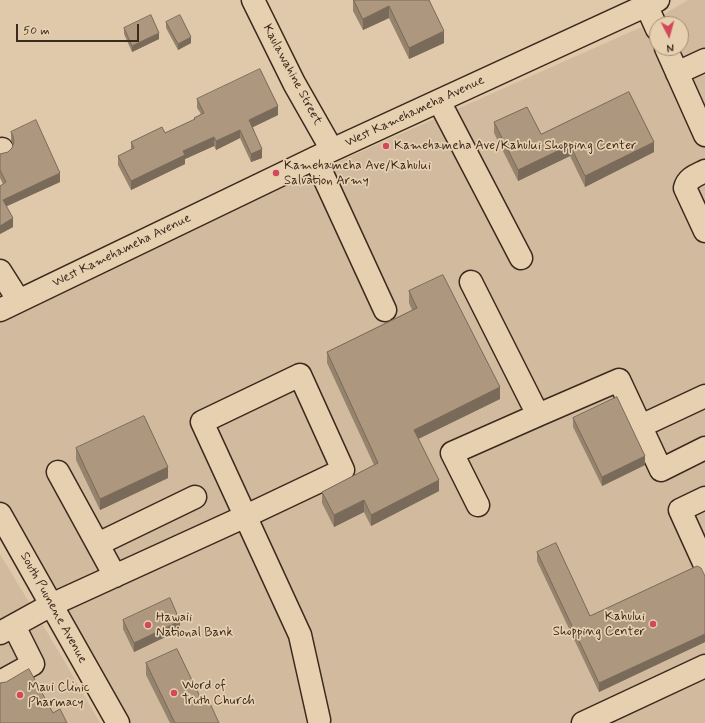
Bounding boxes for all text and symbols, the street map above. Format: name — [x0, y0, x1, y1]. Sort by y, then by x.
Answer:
scale bar — [18, 16, 141, 42]
north arrow — [649, 16, 689, 56]
street label: Kaulawahine Street — [259, 22, 325, 128]
text: 50 m — [23, 23, 50, 39]
text: N — [666, 40, 675, 54]
street label: West Kamehameha Avenue — [343, 73, 487, 151]
place label: Kamehameha Ave/Kahului Shopping Center — [394, 138, 637, 154]
marker: Kamehameha Ave/Kahului Shopping Center — [381, 141, 391, 151]
place label: Kamehameha Ave/Kahului Salvation Army — [284, 158, 431, 189]
marker: Kamehameha Ave/Kahului Salvation Army — [271, 168, 281, 178]
street label: West Kamehameha Avenue — [50, 211, 194, 291]
street label: South Puunene Avenue — [16, 550, 90, 666]
place label: Kahului Shopping Center — [553, 609, 645, 640]
place label: Hawaii National Bank — [156, 610, 233, 641]
marker: Kahului Shopping Center — [648, 619, 658, 629]
marker: Hawaii National Bank — [143, 620, 153, 630]
place label: Word of Truth Church — [182, 678, 255, 709]
place label: Maui Clinic Pharmacy — [28, 680, 90, 711]
marker: Word of Truth Church — [169, 688, 179, 698]
marker: Maui Clinic Pharmacy — [15, 690, 25, 700]

